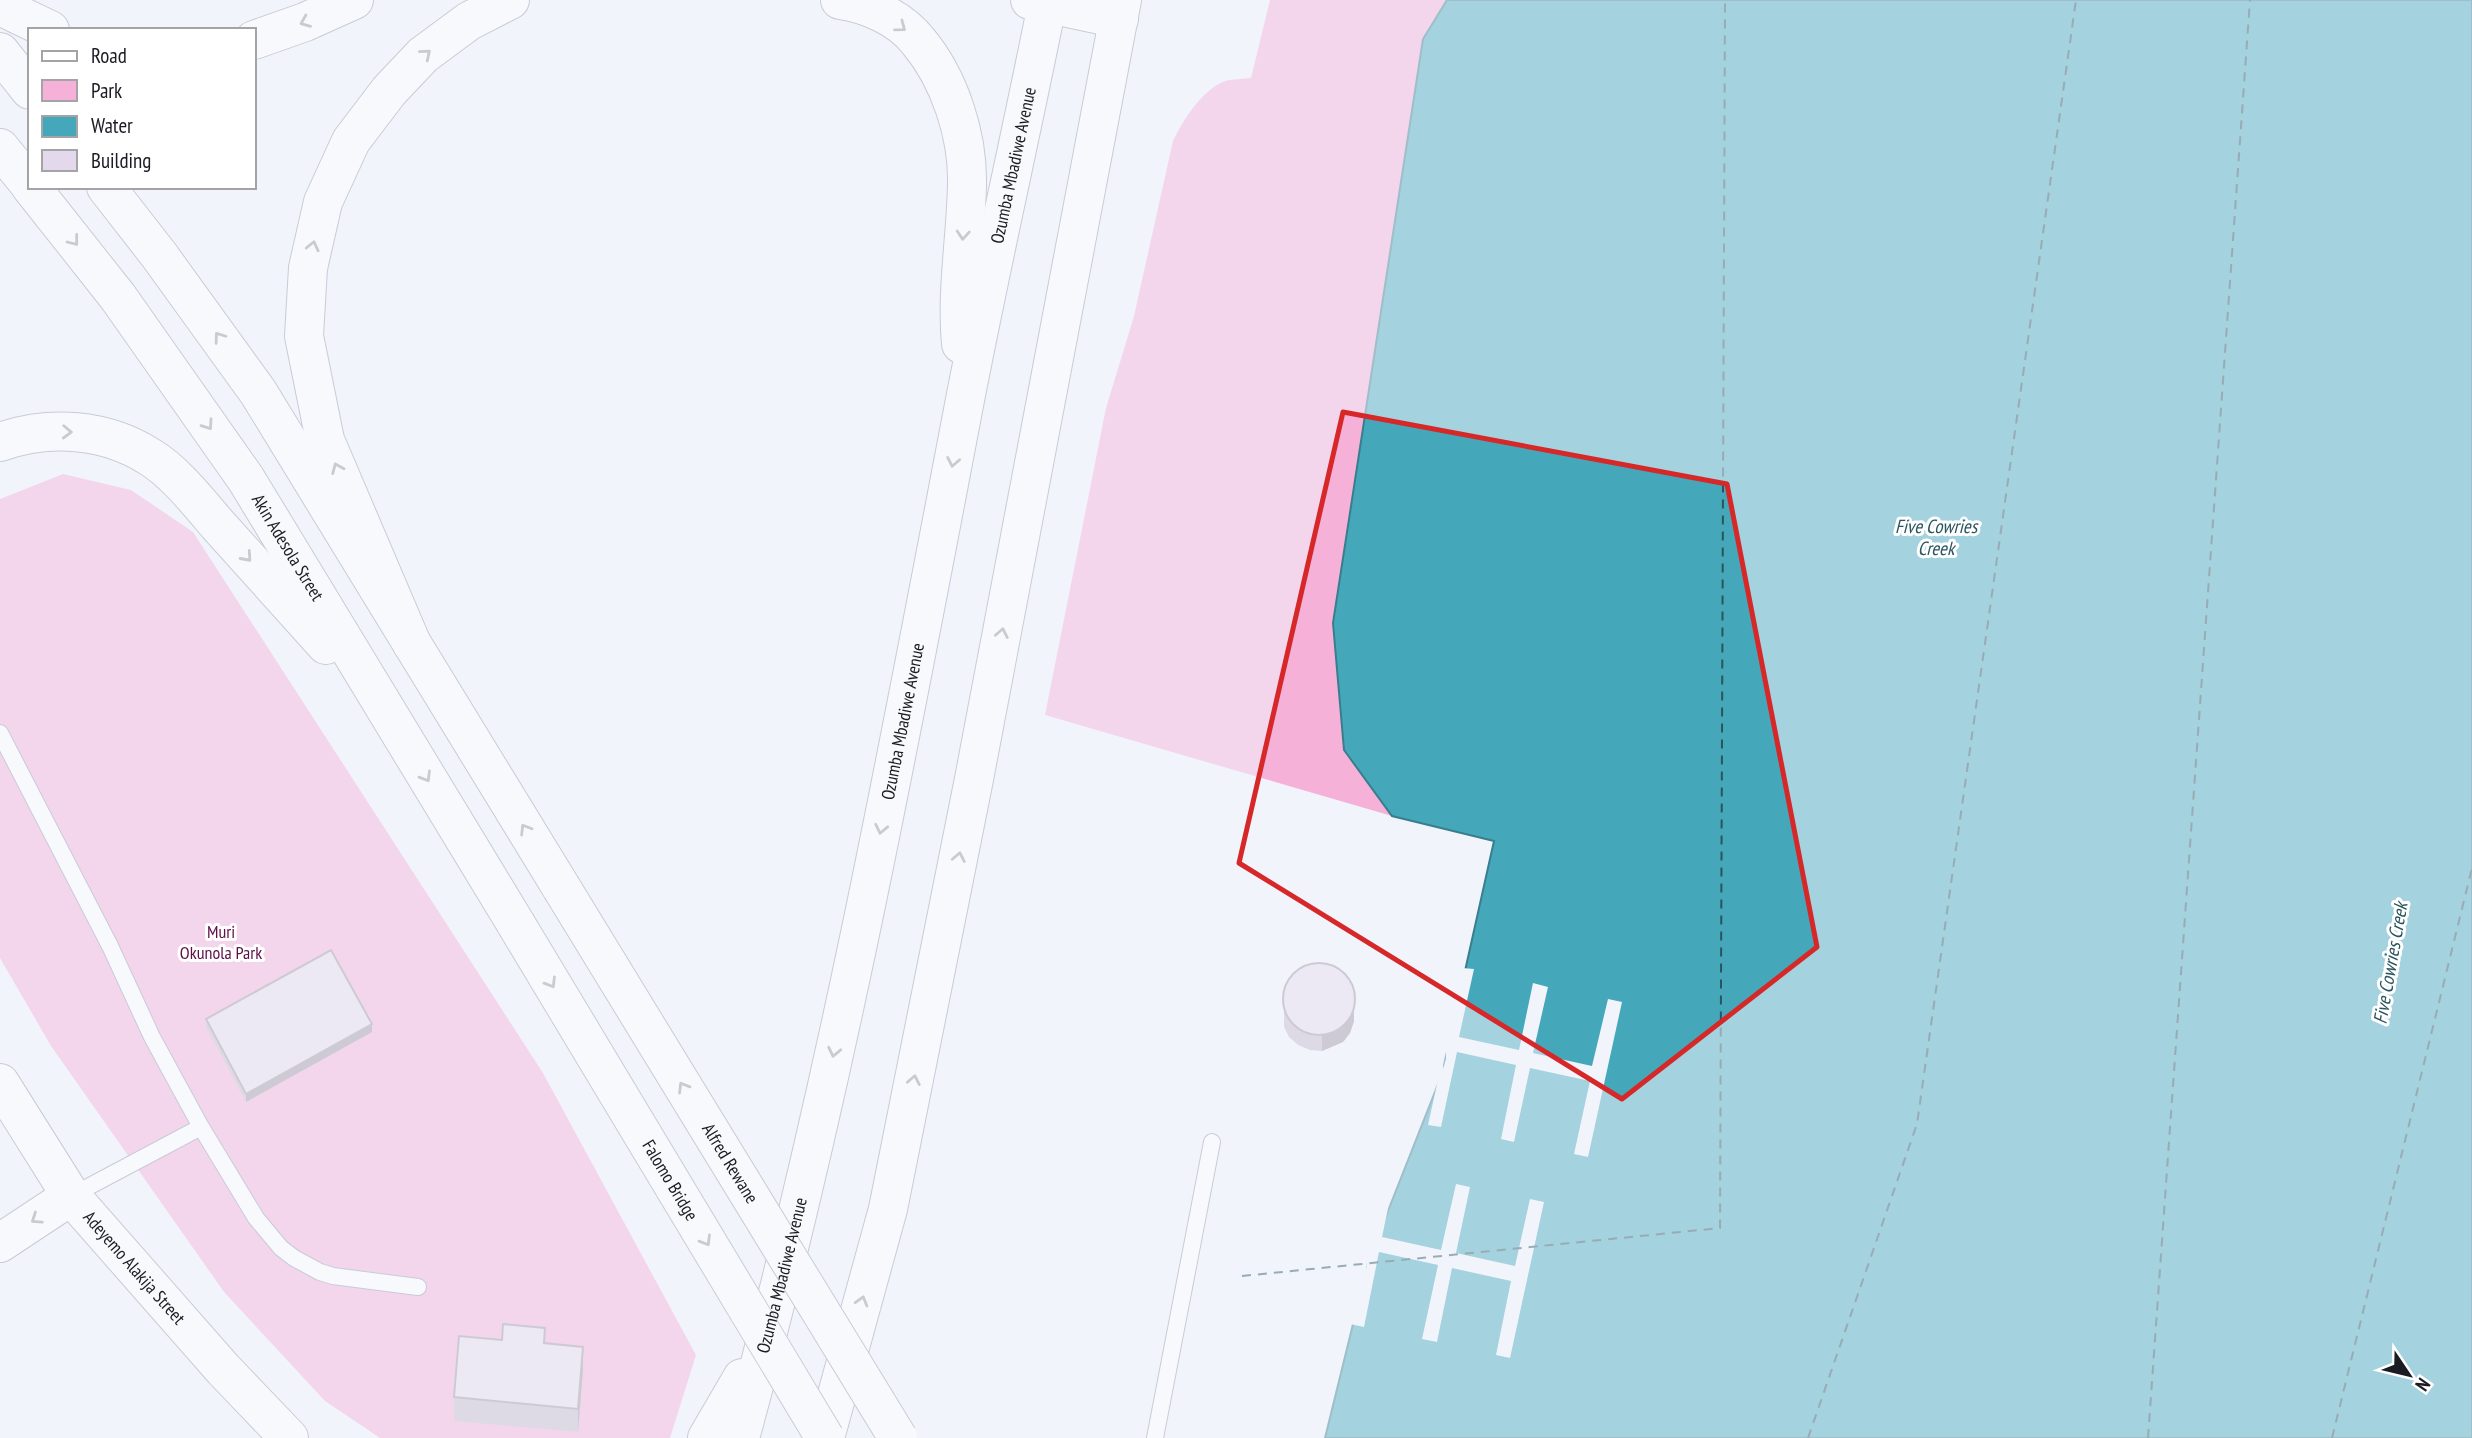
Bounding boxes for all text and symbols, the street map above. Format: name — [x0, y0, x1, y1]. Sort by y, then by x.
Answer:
one-way arrow — [299, 13, 311, 27]
one-way arrow — [893, 19, 906, 31]
legend — [28, 28, 256, 189]
text: Road — [91, 42, 127, 69]
one-way arrow — [418, 50, 431, 62]
text: Park — [91, 77, 122, 104]
street label: Ozumba Mbadiwe Avenue — [985, 85, 1041, 246]
text: Water — [91, 112, 133, 139]
text: Building — [91, 147, 151, 174]
one-way arrow — [956, 230, 971, 241]
one-way arrow — [65, 233, 78, 245]
one-way arrow — [305, 240, 319, 252]
one-way arrow — [214, 332, 227, 345]
one-way arrow — [200, 417, 213, 430]
one-way arrow — [62, 424, 73, 440]
one-way arrow — [947, 455, 962, 467]
one-way arrow — [331, 463, 345, 475]
street label: Akin Adesola Street — [247, 490, 329, 605]
water label: Five Cowries Creek — [1895, 514, 1979, 560]
one-way arrow — [239, 549, 251, 562]
one-way arrow — [994, 628, 1009, 639]
street label: Ozumba Mbadiwe Avenue — [876, 641, 929, 802]
one-way arrow — [418, 769, 431, 782]
one-way arrow — [875, 823, 890, 835]
one-way arrow — [521, 824, 534, 837]
one-way arrow — [950, 851, 965, 863]
water label: Five Cowries Creek — [2368, 898, 2413, 1026]
park label: Muri Okunola Park — [180, 920, 262, 964]
one-way arrow — [543, 975, 556, 988]
one-way arrow — [828, 1046, 843, 1058]
one-way arrow — [905, 1074, 920, 1086]
one-way arrow — [678, 1082, 691, 1095]
street label: Alfred Rewane — [697, 1119, 764, 1207]
street label: Falomo Bridge — [637, 1135, 704, 1225]
street label: Ozumba Mbadiwe Avenue — [751, 1195, 812, 1355]
street label: Adeyemo Alakija Street — [78, 1206, 190, 1329]
one-way arrow — [30, 1211, 43, 1224]
one-way arrow — [698, 1233, 711, 1246]
one-way arrow — [854, 1295, 868, 1307]
north arrow — [2374, 1340, 2444, 1410]
text: N — [2410, 1374, 2436, 1396]

